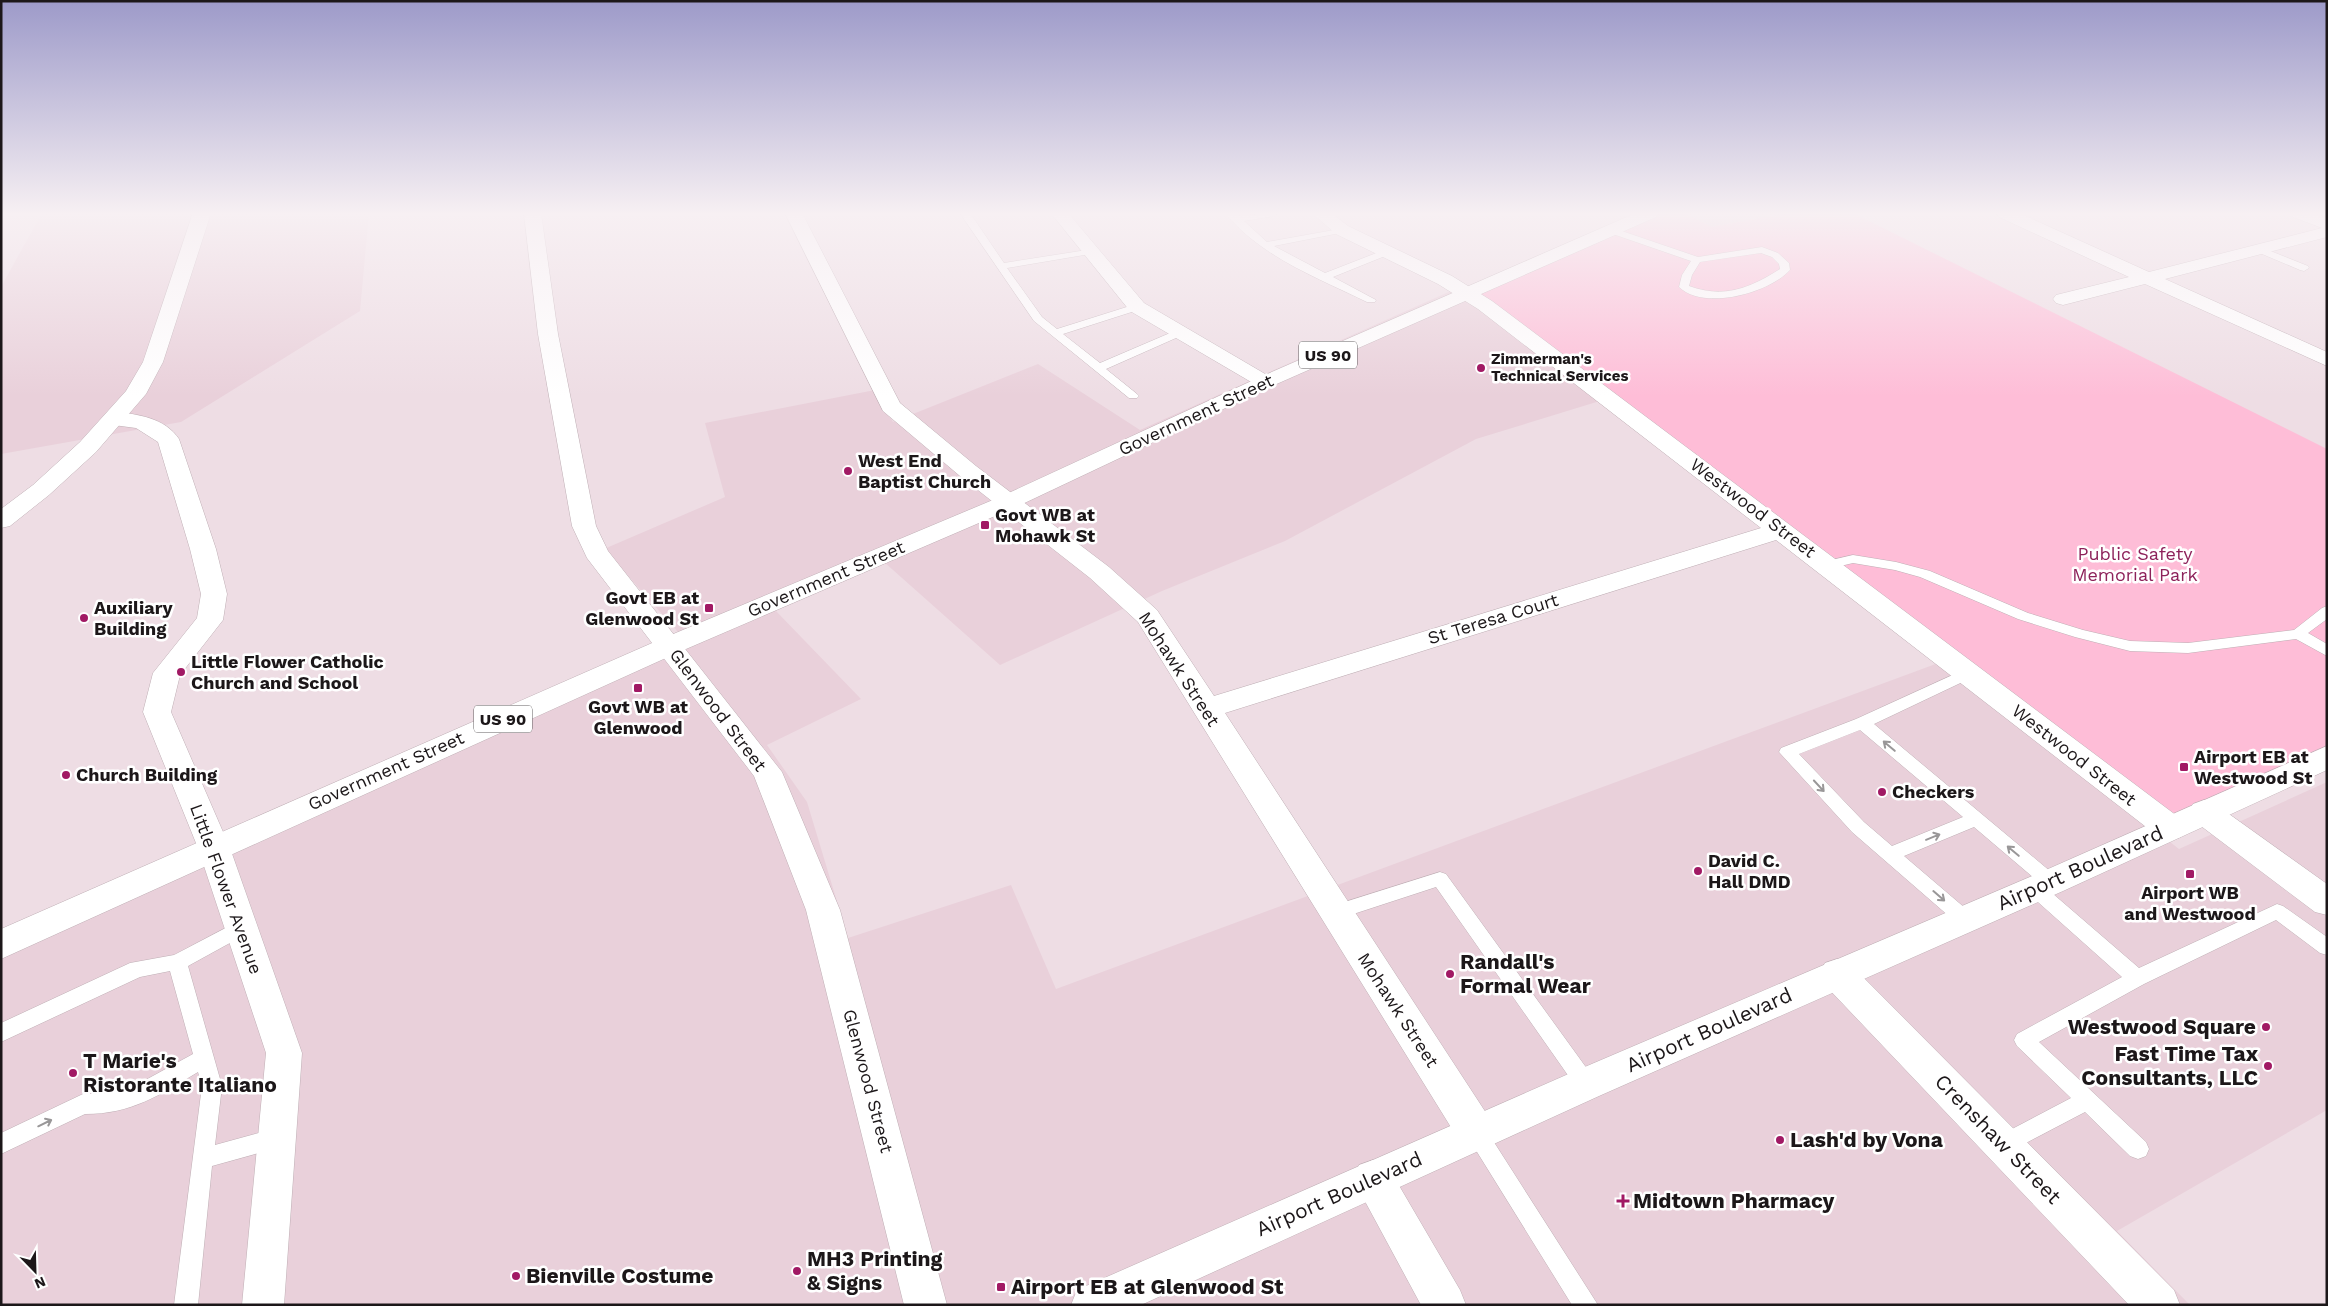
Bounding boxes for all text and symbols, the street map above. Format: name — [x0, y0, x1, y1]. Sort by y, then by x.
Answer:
road number: US 90 — [1299, 342, 1357, 368]
place label: Zimmerman's Technical Services — [1491, 350, 1629, 385]
marker: Zimmerman's Technical Services — [1475, 362, 1487, 374]
street label: Government Street — [1115, 369, 1277, 460]
place label: West End Baptist Church — [858, 450, 991, 492]
street label: Westwood Street — [1686, 453, 1821, 562]
marker: West End Baptist Church — [842, 465, 854, 477]
place label: Govt WB at Mohawk St — [995, 504, 1095, 546]
marker: Govt WB at Mohawk St — [979, 519, 991, 531]
street label: Government Street — [744, 536, 908, 621]
park label: Public Safety Memorial Park — [2072, 543, 2198, 585]
place label: Govt EB at Glenwood St — [585, 587, 699, 629]
street label: St Teresa Court — [1425, 589, 1561, 648]
place label: Auxiliary Building — [94, 597, 173, 639]
marker: Govt EB at Glenwood St — [703, 602, 715, 614]
street label: Mohawk Street — [1135, 608, 1225, 730]
marker: Auxiliary Building — [78, 612, 90, 624]
street label: Glenwood Street — [666, 644, 772, 775]
place label: Little Flower Catholic Church and School — [191, 651, 384, 693]
marker: Little Flower Catholic Church and School — [175, 666, 187, 678]
marker: Govt WB at Glenwood — [632, 682, 644, 694]
place label: Govt WB at Glenwood — [588, 696, 688, 738]
street label: Westwood Street — [2008, 700, 2141, 810]
road number: US 90 — [474, 706, 532, 732]
street label: Government Street — [305, 727, 467, 814]
one-way arrow — [1883, 740, 1896, 751]
place label: Airport EB at Westwood St — [2194, 746, 2312, 788]
marker: Airport EB at Westwood St — [2178, 761, 2190, 773]
place label: Church Building — [76, 764, 218, 785]
marker: Church Building — [60, 769, 72, 781]
one-way arrow — [1813, 780, 1825, 793]
place label: Checkers — [1892, 781, 1975, 802]
marker: Checkers — [1876, 786, 1888, 798]
street label: Little Flower Avenue — [186, 801, 267, 977]
street label: Airport Boulevard — [1993, 820, 2167, 915]
one-way arrow — [1925, 831, 1940, 841]
one-way arrow — [2007, 845, 2020, 856]
place label: David C. Hall DMD — [1708, 850, 1791, 892]
marker: David C. Hall DMD — [1692, 865, 1704, 877]
marker: Airport WB and Westwood — [2184, 868, 2196, 880]
place label: Airport WB and Westwood — [2124, 882, 2256, 924]
one-way arrow — [1932, 890, 1945, 902]
street label: Mohawk Street — [1354, 949, 1444, 1071]
place label: Randall's Formal Wear — [1460, 949, 1591, 998]
marker: Randall's Formal Wear — [1444, 968, 1456, 980]
street label: Airport Boulevard — [1622, 982, 1796, 1077]
street label: Glenwood Street — [839, 1007, 898, 1155]
place label: Westwood Square — [2068, 1014, 2256, 1039]
marker: Westwood Square — [2260, 1021, 2272, 1033]
place label: Fast Time Tax Consultants, LLC — [2081, 1041, 2259, 1090]
place label: T Marie's Ristorante Italiano — [83, 1048, 277, 1097]
marker: Fast Time Tax Consultants, LLC — [2262, 1060, 2274, 1072]
marker: T Marie's Ristorante Italiano — [67, 1067, 79, 1079]
street label: Crenshaw Street — [1930, 1068, 2067, 1209]
one-way arrow — [37, 1117, 52, 1127]
place label: Lash'd by Vona — [1790, 1127, 1944, 1152]
marker: Lash'd by Vona — [1774, 1134, 1786, 1146]
street label: Airport Boulevard — [1252, 1146, 1426, 1241]
place label: Midtown Pharmacy — [1633, 1188, 1835, 1213]
marker: Midtown Pharmacy — [1617, 1195, 1629, 1207]
north arrow — [10, 1246, 60, 1296]
place label: MH3 Printing & Signs — [807, 1246, 943, 1295]
place label: Bienville Costume — [526, 1263, 713, 1288]
marker: MH3 Printing & Signs — [791, 1265, 803, 1277]
marker: Bienville Costume — [510, 1270, 522, 1282]
text: N — [32, 1274, 48, 1292]
place label: Airport EB at Glenwood St — [1011, 1274, 1283, 1299]
marker: Airport EB at Glenwood St — [995, 1281, 1007, 1293]

